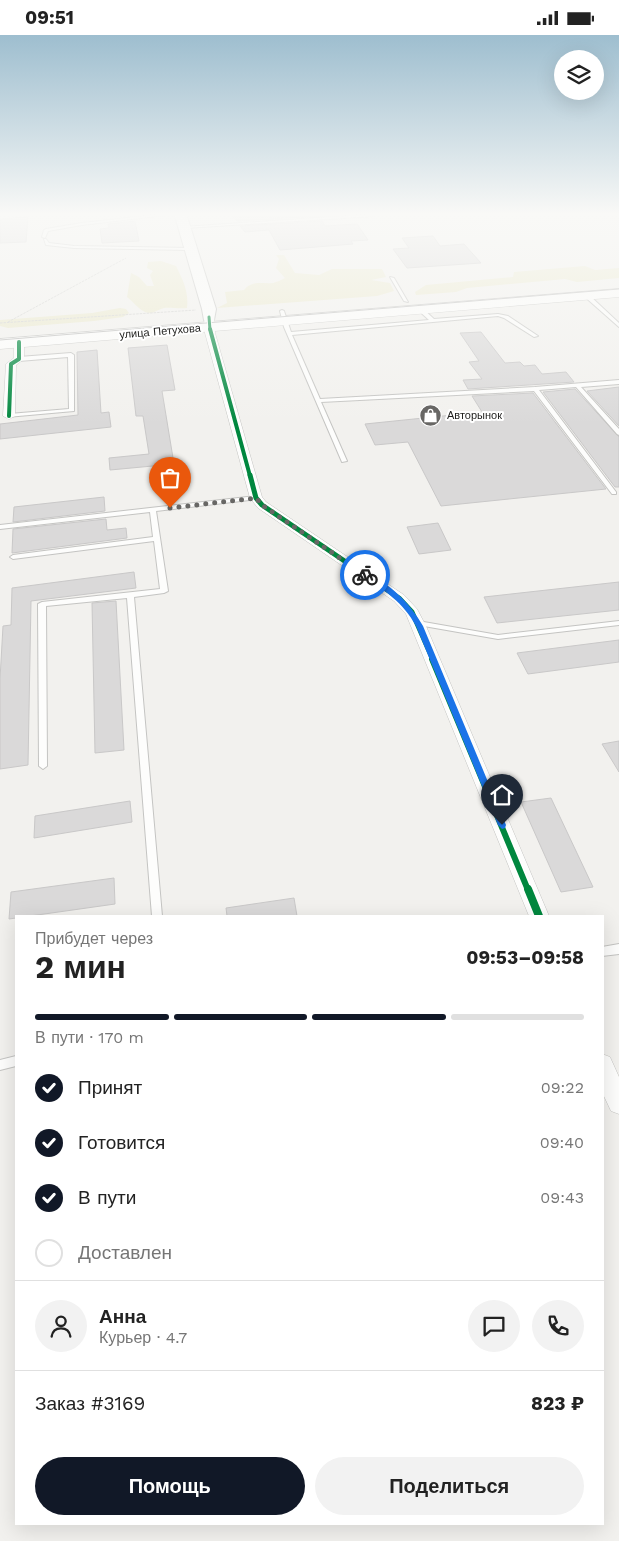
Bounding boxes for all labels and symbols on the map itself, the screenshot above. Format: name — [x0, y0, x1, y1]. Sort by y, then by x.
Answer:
street label: улица Петухова — [119, 321, 202, 342]
shop icon: Авторынок — [419, 403, 443, 427]
place label: Авторынок — [447, 409, 502, 422]
pin — [149, 457, 191, 508]
courier — [340, 550, 390, 600]
pin — [481, 774, 523, 825]

